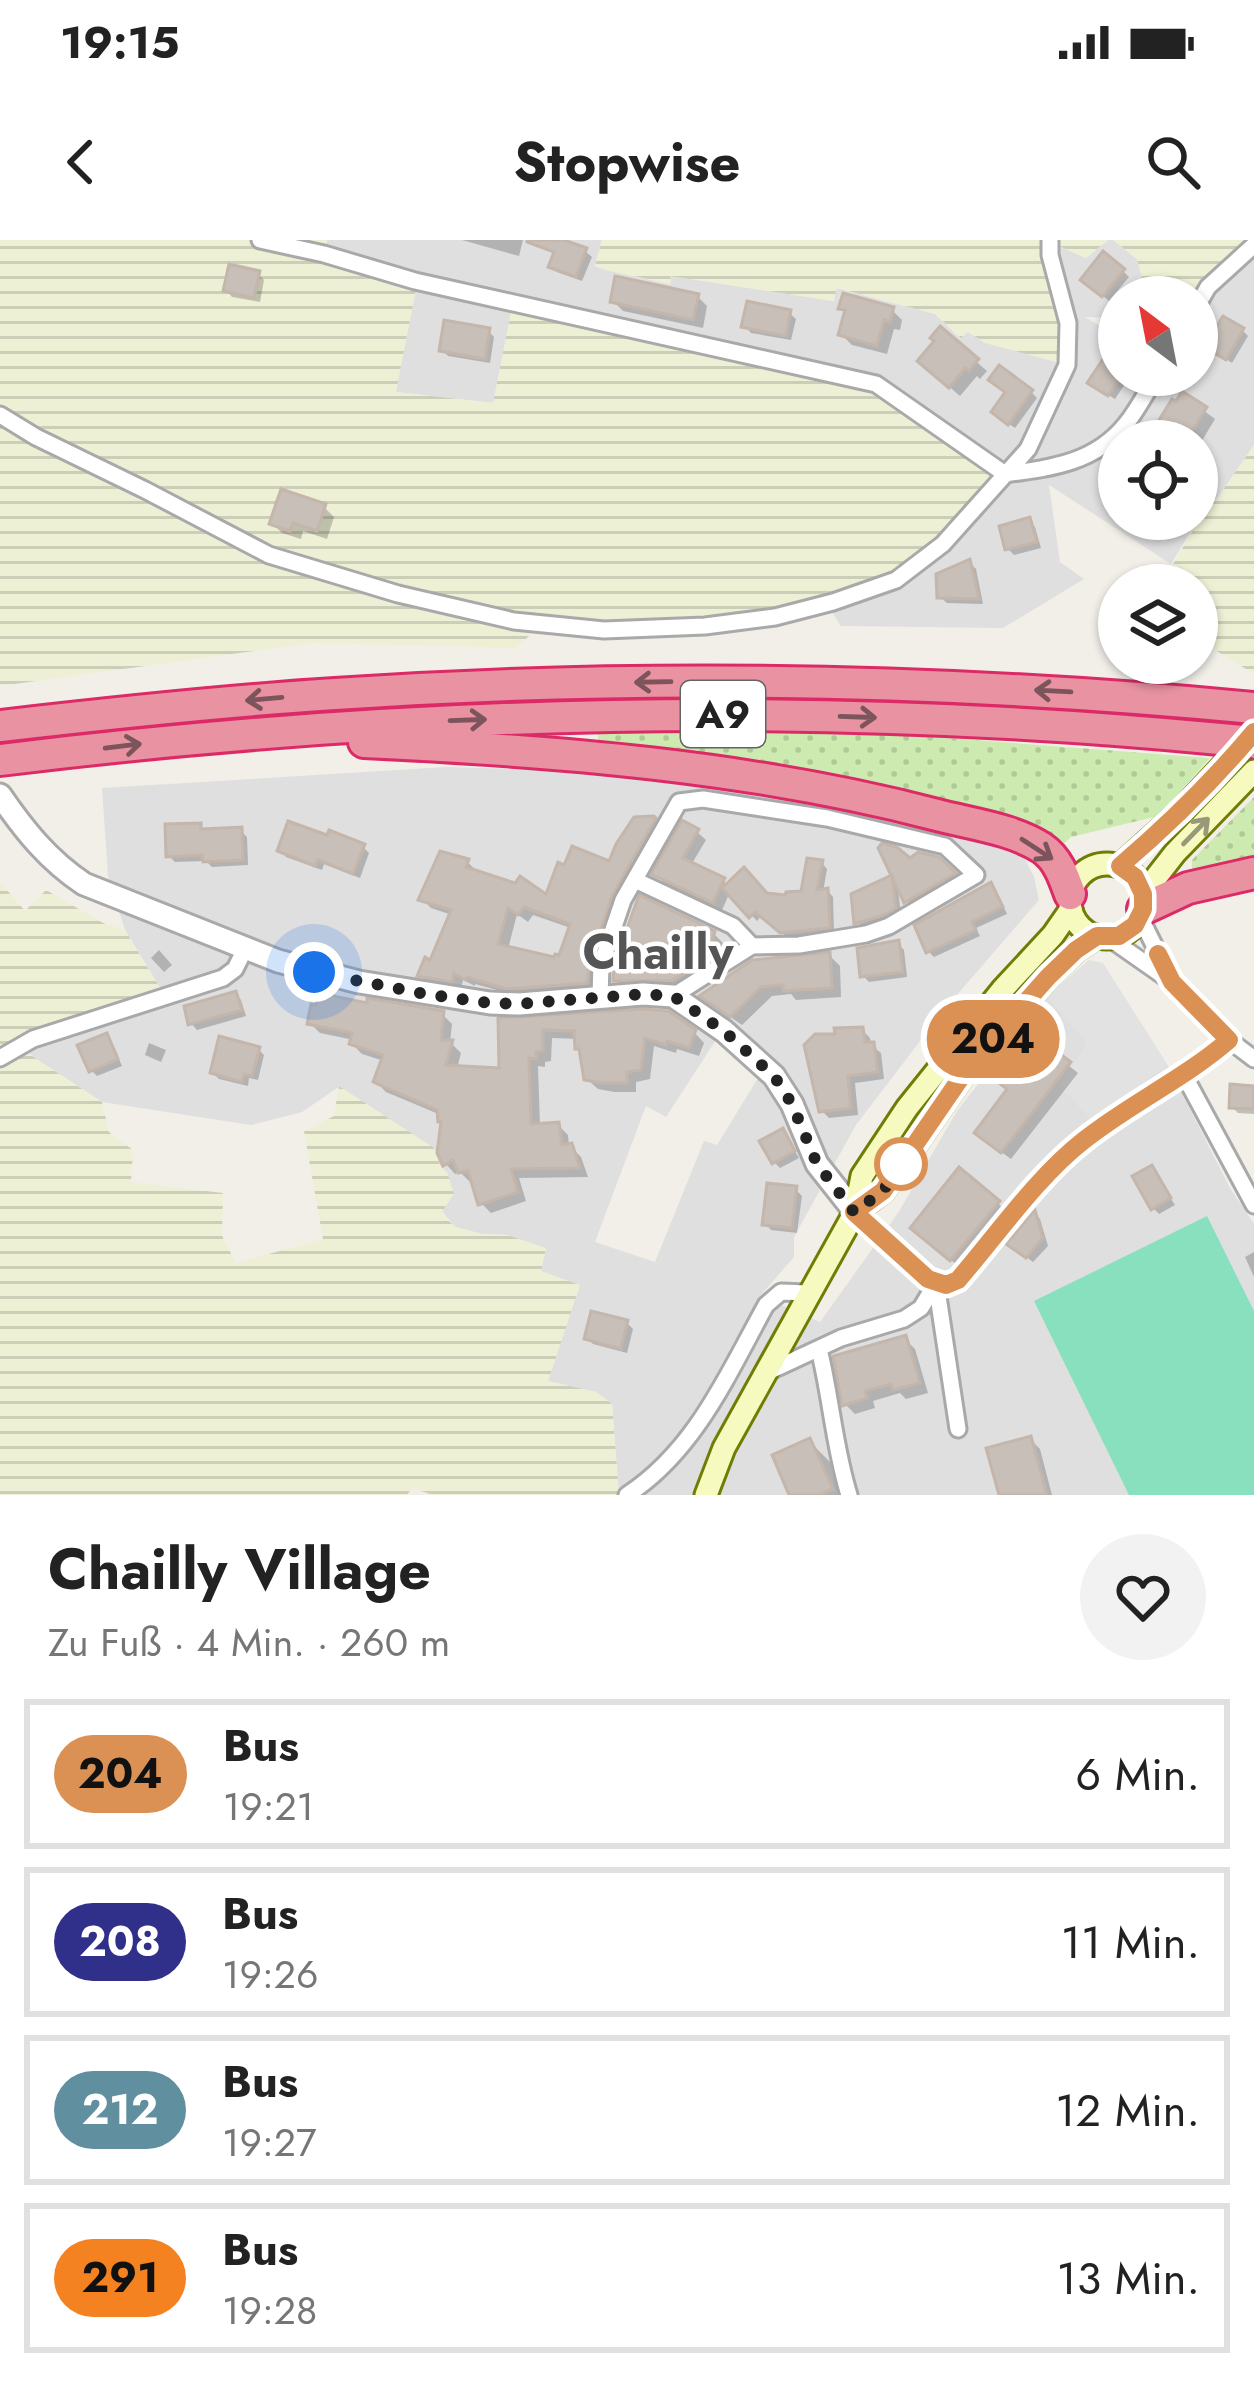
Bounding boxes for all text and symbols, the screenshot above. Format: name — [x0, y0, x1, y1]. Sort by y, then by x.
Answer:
text: 19:15 — [60, 10, 179, 75]
text: Stopwise — [514, 123, 740, 201]
icon: back — [48, 129, 114, 195]
icon: search — [1140, 129, 1206, 195]
north arrow — [1098, 276, 1218, 396]
map controls — [1098, 276, 1218, 684]
button: locate — [1098, 420, 1218, 540]
button: layers — [1098, 564, 1218, 684]
one-way arrow — [634, 670, 673, 693]
one-way arrow — [1034, 679, 1073, 702]
road number: A9 — [681, 681, 765, 747]
one-way arrow — [245, 688, 284, 711]
one-way arrow — [838, 705, 877, 728]
one-way arrow — [448, 708, 487, 731]
one-way arrow — [103, 734, 142, 756]
one-way arrow — [1182, 817, 1210, 846]
one-way arrow — [1020, 837, 1054, 861]
district label: Chailly — [582, 918, 734, 987]
your location — [284, 942, 344, 1002]
line badge: 204 — [924, 1000, 1062, 1078]
text: 204 — [951, 1008, 1035, 1069]
unlabelled marker — [876, 1139, 926, 1189]
text: Chailly Village — [48, 1528, 431, 1610]
button: heart — [1080, 1534, 1206, 1660]
text: Zu Fuß · 4 Min. · 260 m — [48, 1614, 450, 1671]
text: Bus — [223, 1713, 299, 1778]
text: 6 Min. — [1075, 1742, 1200, 1807]
text: 204 — [78, 1743, 163, 1804]
text: 19:21 — [223, 1778, 314, 1835]
text: Bus — [222, 1881, 298, 1946]
text: 11 Min. — [1061, 1910, 1200, 1975]
text: 208 — [79, 1911, 161, 1972]
text: 19:26 — [222, 1946, 318, 2003]
text: Bus — [222, 2049, 298, 2114]
text: 12 Min. — [1055, 2078, 1200, 2143]
text: 212 — [82, 2079, 158, 2140]
text: 19:27 — [222, 2114, 316, 2171]
text: Bus — [222, 2217, 298, 2282]
text: 13 Min. — [1056, 2246, 1200, 2311]
text: 291 — [81, 2247, 159, 2308]
text: 19:28 — [222, 2282, 317, 2339]

